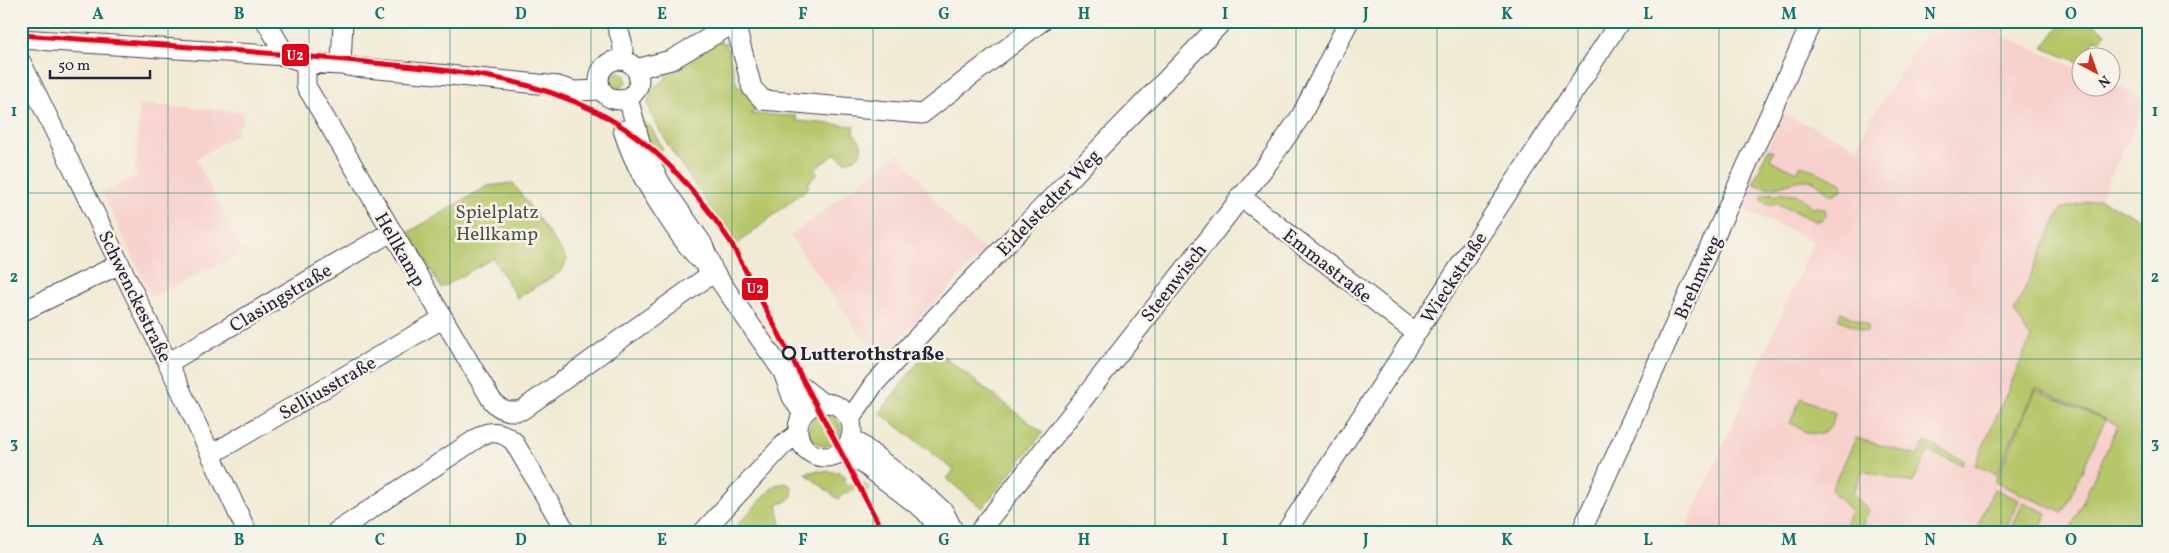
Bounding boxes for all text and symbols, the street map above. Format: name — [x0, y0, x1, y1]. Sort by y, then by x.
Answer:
text: A — [92, 4, 104, 26]
text: B — [234, 4, 245, 26]
text: C — [375, 4, 385, 26]
text: D — [515, 4, 527, 26]
text: E — [657, 4, 667, 26]
text: F — [798, 4, 808, 26]
text: G — [938, 4, 950, 26]
text: H — [1078, 4, 1090, 26]
text: I — [1222, 4, 1228, 26]
text: J — [1362, 4, 1369, 26]
text: K — [1501, 4, 1513, 26]
text: L — [1643, 4, 1653, 26]
text: M — [1781, 4, 1797, 26]
text: N — [1924, 4, 1936, 26]
text: O — [2065, 4, 2077, 26]
line badge: U2 — [281, 43, 310, 67]
text: U2 — [287, 47, 303, 66]
scale bar — [50, 48, 150, 80]
north arrow — [2072, 48, 2122, 98]
text: 50 m — [58, 56, 90, 77]
text: N — [2093, 70, 2114, 91]
text: 1 — [11, 101, 17, 123]
text: 1 — [2152, 101, 2158, 123]
street label: Eidelstedter Weg — [992, 144, 1107, 263]
park label: Spielplatz Hellkamp — [455, 200, 539, 248]
street label: Hellkamp — [367, 208, 431, 292]
street label: Emmastraße — [1277, 223, 1377, 310]
street label: Schwenckestraße — [91, 227, 177, 367]
street label: Wieckstraße — [1415, 227, 1494, 329]
street label: Brehmweg — [1669, 232, 1729, 324]
street label: Steenwisch — [1136, 238, 1214, 328]
street label: Clasingstraße — [225, 258, 337, 339]
text: 2 — [10, 267, 18, 289]
text: 2 — [2151, 267, 2159, 289]
line badge: U2 — [741, 277, 769, 301]
text: U2 — [747, 280, 763, 299]
place label: Lutterothstraße — [800, 342, 944, 368]
marker: Lutterothstraße — [782, 346, 796, 360]
street label: Selliusstraße — [275, 350, 381, 427]
text: 3 — [10, 433, 18, 455]
text: 3 — [2151, 433, 2159, 455]
text: A — [92, 530, 104, 552]
text: B — [234, 530, 245, 552]
text: C — [375, 530, 385, 552]
text: D — [515, 530, 527, 552]
text: E — [657, 530, 667, 552]
text: F — [798, 530, 808, 552]
text: G — [938, 530, 950, 552]
text: H — [1078, 530, 1090, 552]
text: I — [1222, 530, 1228, 552]
text: J — [1362, 530, 1369, 552]
text: K — [1501, 530, 1513, 552]
text: L — [1643, 530, 1653, 552]
text: M — [1781, 530, 1797, 552]
text: N — [1924, 530, 1936, 552]
text: O — [2065, 530, 2077, 552]

